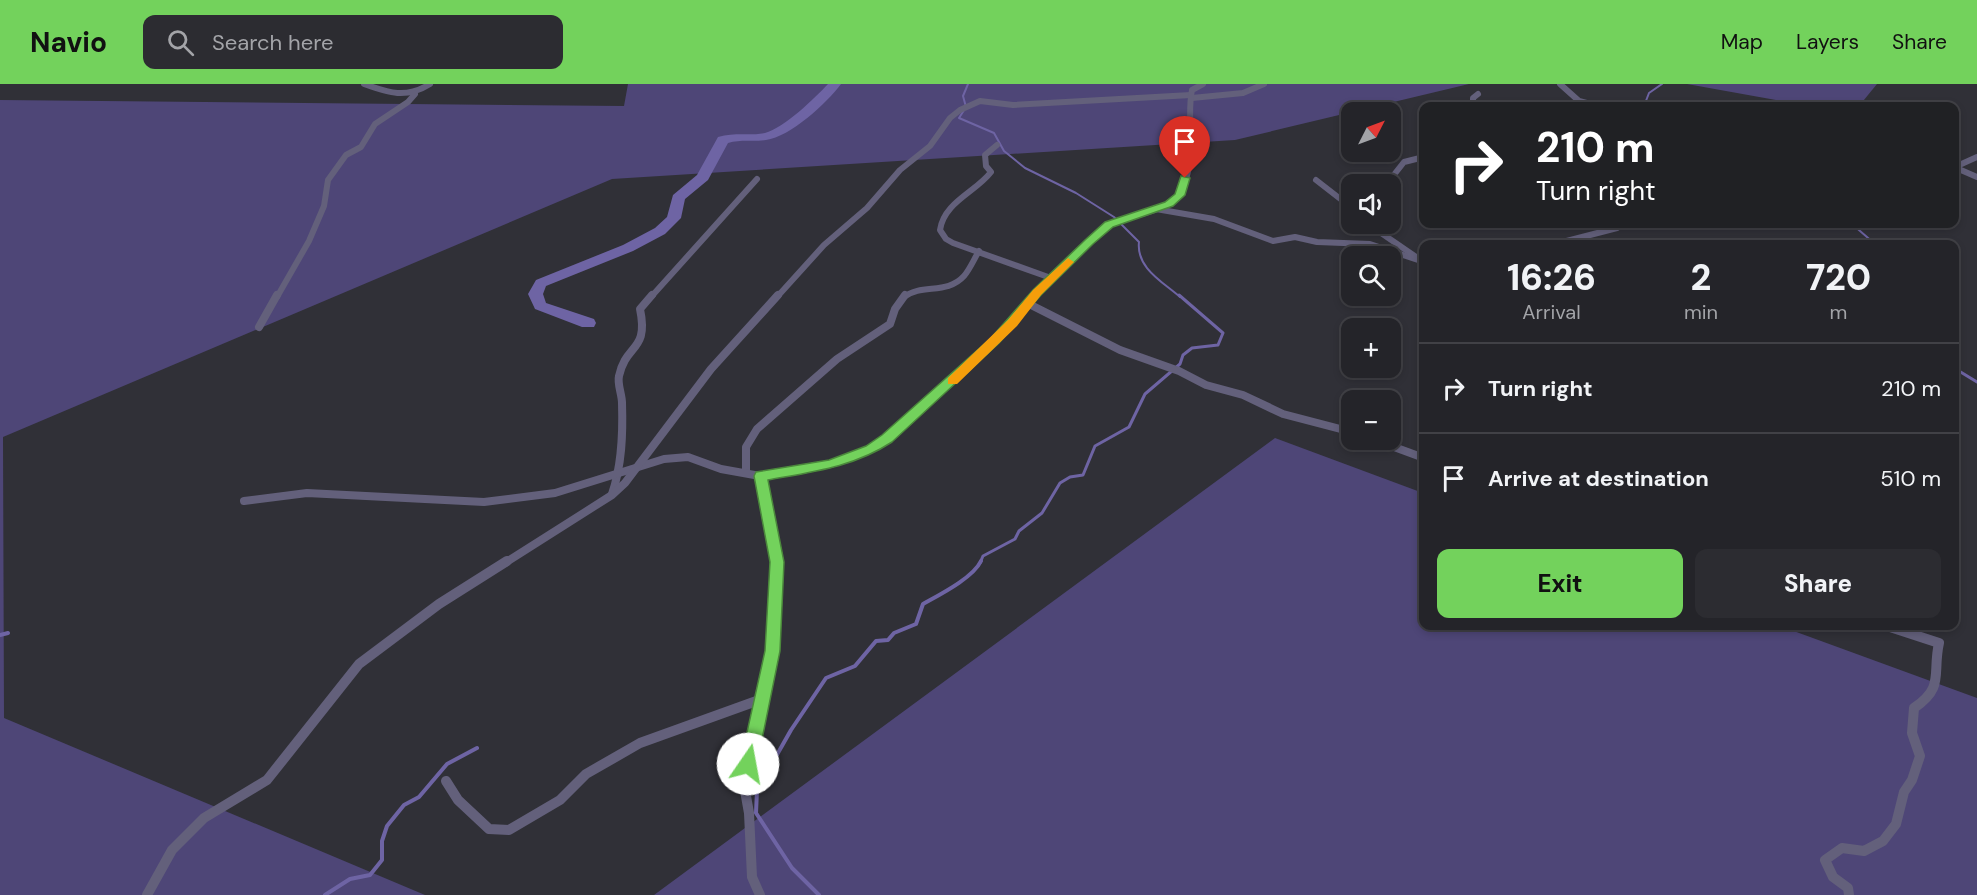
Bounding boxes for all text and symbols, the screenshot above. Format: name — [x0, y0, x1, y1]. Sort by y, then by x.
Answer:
search box — [143, 15, 563, 69]
text: Navio — [30, 24, 107, 61]
icon: search — [164, 26, 197, 59]
text: Search here — [212, 28, 333, 57]
text: Map — [1721, 28, 1763, 56]
text: Layers — [1796, 28, 1859, 56]
text: Share — [1892, 28, 1947, 56]
north arrow — [1341, 102, 1401, 162]
map controls — [1341, 102, 1401, 450]
pin — [1159, 116, 1210, 178]
text: 210 m — [1536, 120, 1654, 175]
icon: arrive — [1168, 125, 1201, 158]
icon: right — [1437, 126, 1515, 204]
text: Turn right — [1536, 173, 1656, 208]
button: sound — [1341, 174, 1401, 234]
button: search — [1341, 246, 1401, 306]
text: 16:26 — [1507, 254, 1596, 301]
text: 2 — [1691, 254, 1711, 301]
text: 720 — [1806, 254, 1871, 301]
text: Arrival — [1522, 299, 1581, 325]
text: min — [1684, 299, 1718, 325]
text: m — [1830, 299, 1847, 325]
button: + — [1341, 318, 1401, 378]
icon: right — [1437, 372, 1470, 405]
text: Turn right — [1488, 374, 1593, 403]
text: 210 m — [1881, 374, 1941, 403]
button: − — [1341, 390, 1401, 450]
icon: arrive — [1437, 462, 1470, 495]
text: Arrive at destination — [1488, 464, 1709, 493]
text: 510 m — [1880, 464, 1941, 493]
button: Exit — [1437, 549, 1683, 618]
button: Share — [1695, 549, 1941, 618]
position arrow — [716, 732, 780, 796]

